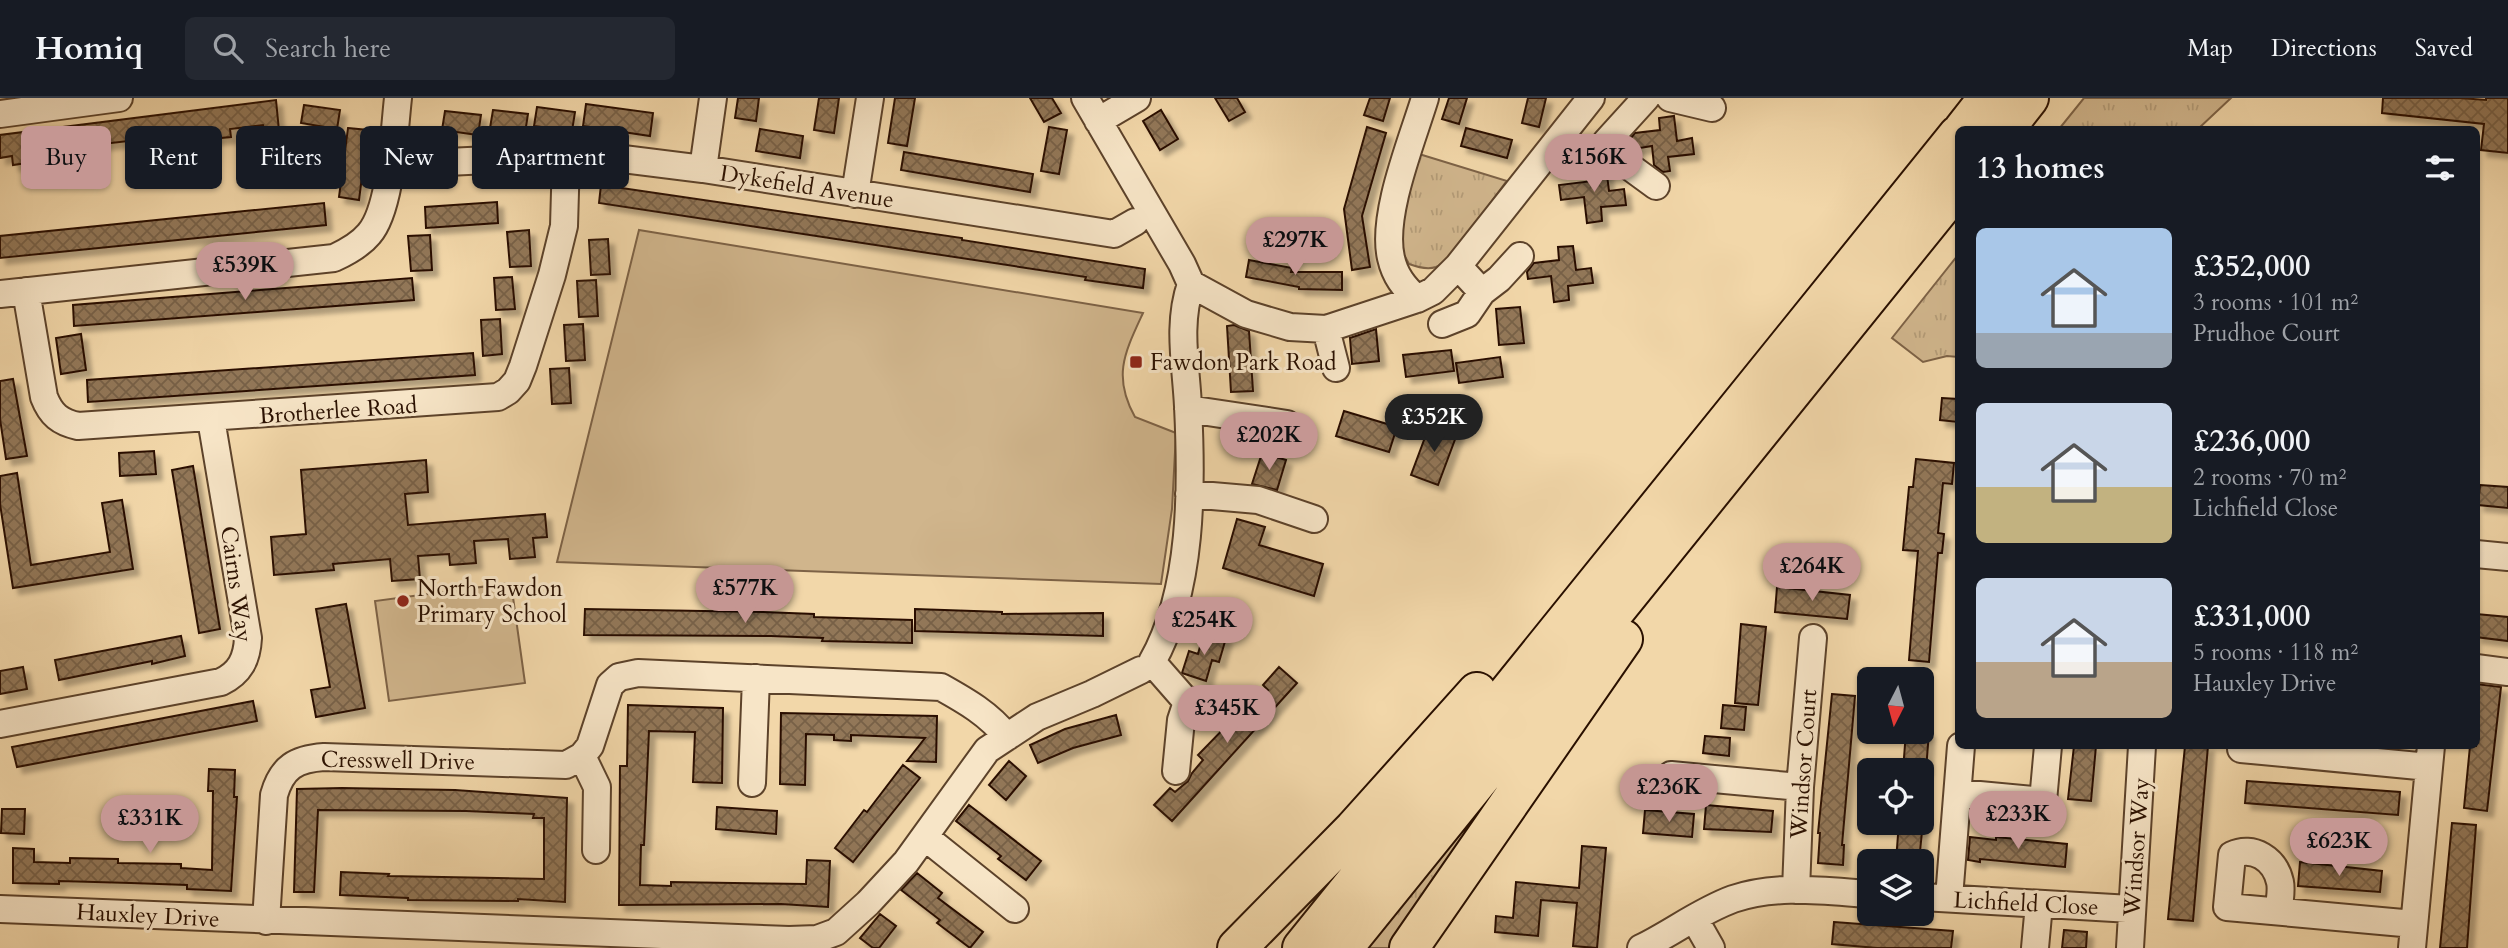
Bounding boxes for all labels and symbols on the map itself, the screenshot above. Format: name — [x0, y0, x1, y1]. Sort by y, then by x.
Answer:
pin: £156K — [1545, 134, 1643, 194]
street label: Dykefield Avenue — [718, 157, 896, 216]
pin: £297K — [1246, 218, 1344, 277]
pin: £539K — [196, 242, 294, 302]
place label: Fawdon Park Road — [1150, 347, 1337, 378]
marker: Fawdon Park Road — [1128, 354, 1144, 370]
street label: Brotherlee Road — [258, 389, 419, 431]
pin: £352K — [1385, 394, 1483, 454]
pin: £202K — [1220, 412, 1318, 472]
street label: Cairns Way — [213, 524, 260, 644]
pin: £264K — [1763, 544, 1861, 603]
pin: £577K — [696, 566, 794, 625]
place label: North Fawdon Primary School — [417, 573, 567, 630]
marker: North Fawdon Primary School — [395, 593, 411, 609]
pin: £254K — [1155, 598, 1253, 657]
north arrow — [1857, 667, 1934, 744]
pin: £345K — [1178, 686, 1276, 745]
street label: Windsor Court — [1783, 688, 1824, 841]
street label: Cresswell Drive — [321, 744, 475, 777]
pin: £236K — [1620, 764, 1718, 824]
street label: Windsor Way — [2116, 776, 2157, 919]
pin: £233K — [1969, 792, 2067, 851]
pin: £331K — [101, 796, 199, 855]
pin: £623K — [2290, 818, 2388, 878]
street label: Lichfield Close — [1953, 884, 2099, 923]
street label: Hauxley Drive — [76, 896, 220, 935]

